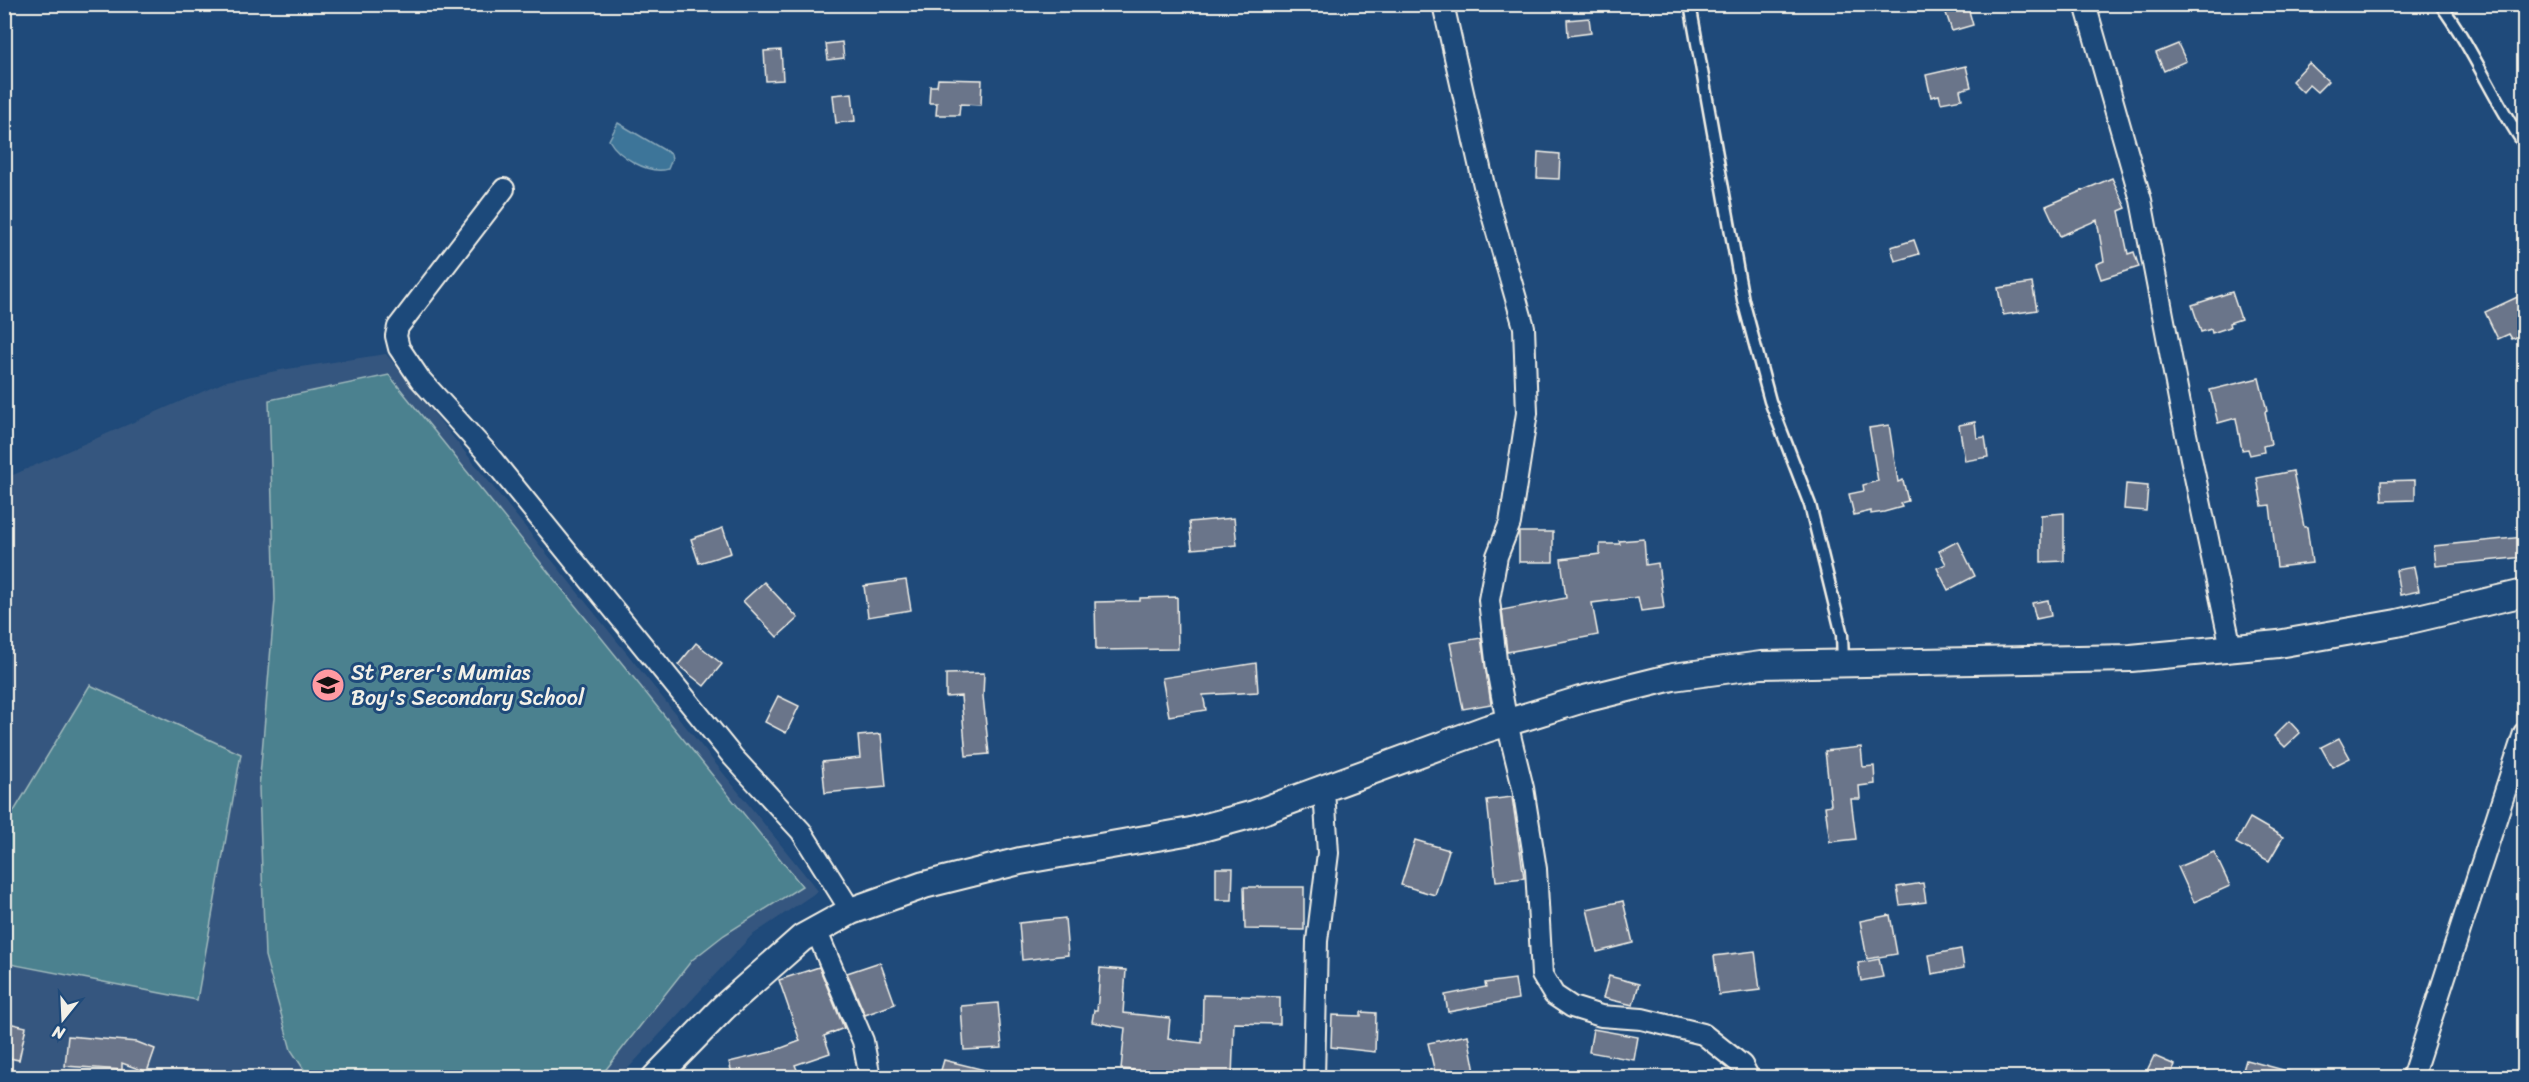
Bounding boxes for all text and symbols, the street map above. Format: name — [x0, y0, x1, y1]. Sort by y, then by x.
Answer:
place label: St Perer's Mumias Boy's Secondary School — [351, 653, 585, 717]
school or university icon: St Perer's Mumias Boy's Secondary School — [310, 667, 346, 703]
north arrow — [33, 989, 93, 1049]
text: N — [48, 1017, 69, 1049]

